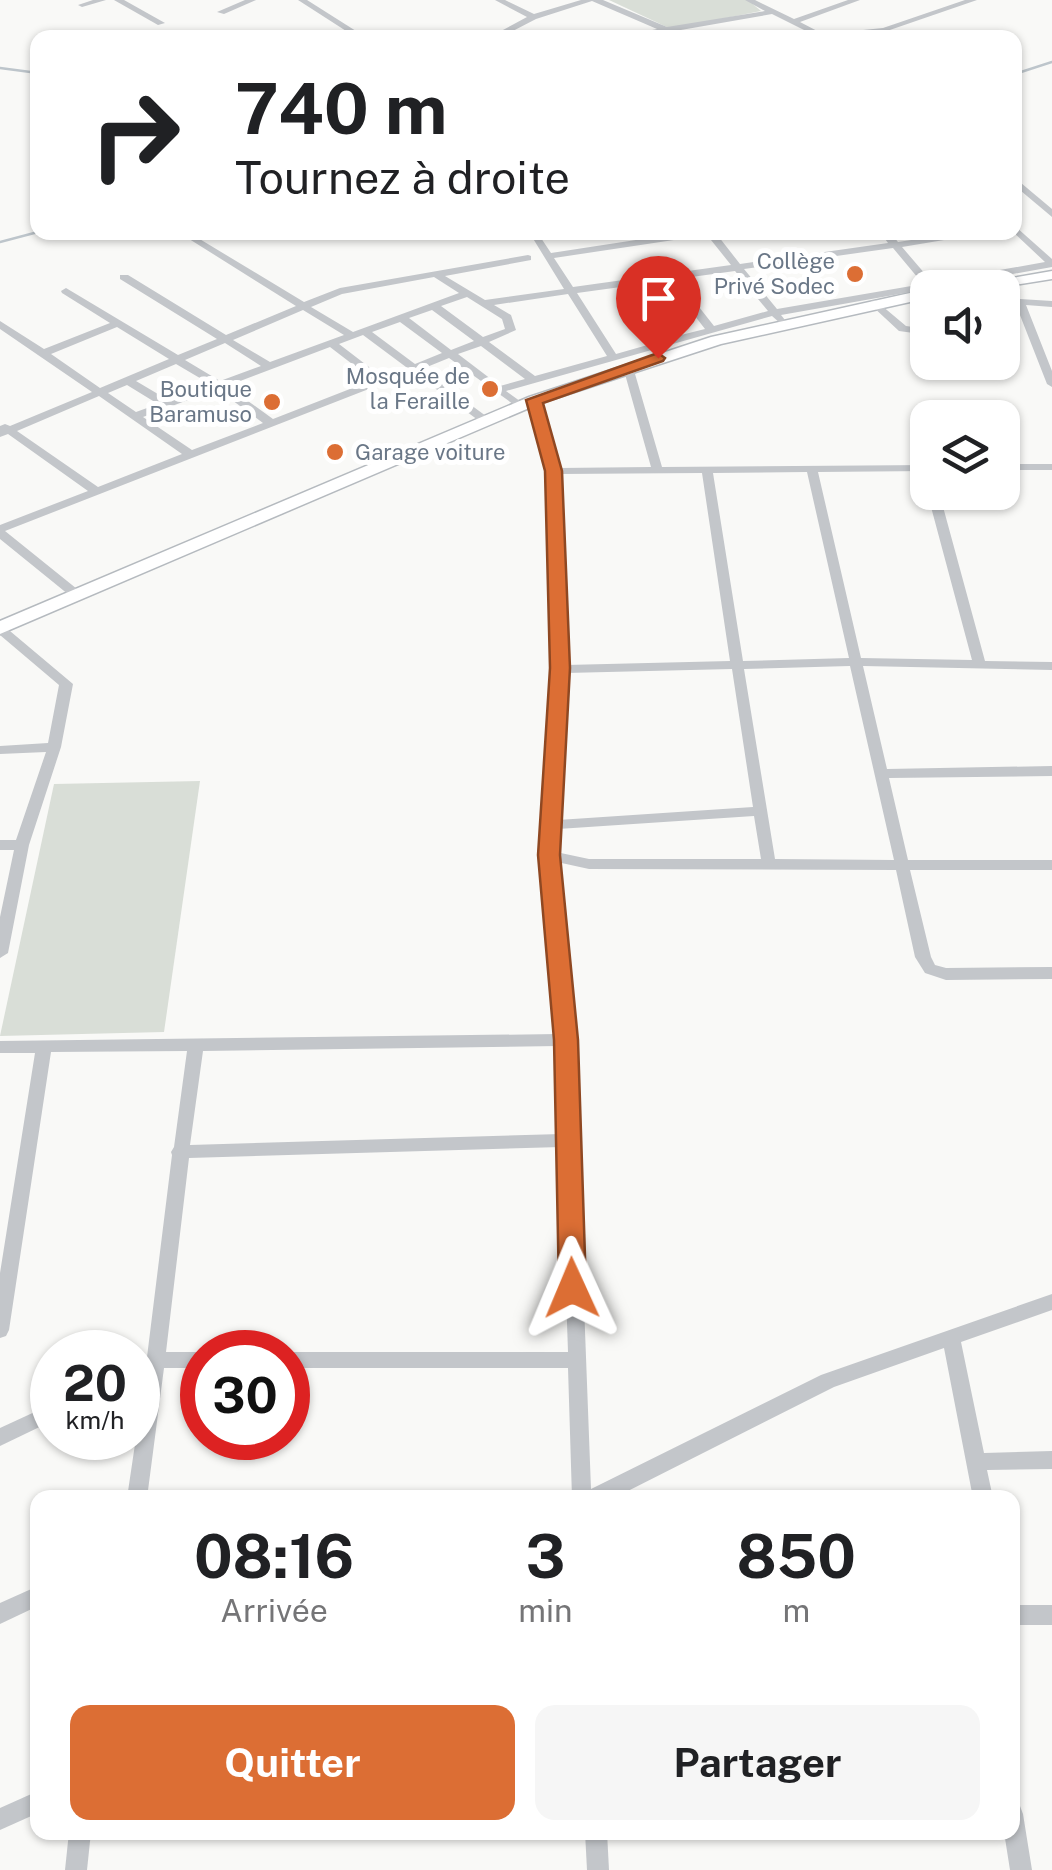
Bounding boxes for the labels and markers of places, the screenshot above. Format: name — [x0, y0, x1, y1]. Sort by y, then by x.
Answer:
place label: Collège Privé Sodec — [714, 248, 835, 299]
pin — [616, 256, 701, 359]
marker: Collège Privé Sodec — [844, 263, 866, 285]
place label: Mosquée de la Feraille — [346, 363, 470, 414]
place label: Boutique Baramuso — [149, 376, 252, 427]
marker: Mosquée de la Feraille — [479, 378, 501, 400]
marker: Boutique Baramuso — [261, 391, 283, 413]
place label: Garage voiture — [355, 439, 506, 465]
marker: Garage voiture — [324, 441, 346, 463]

